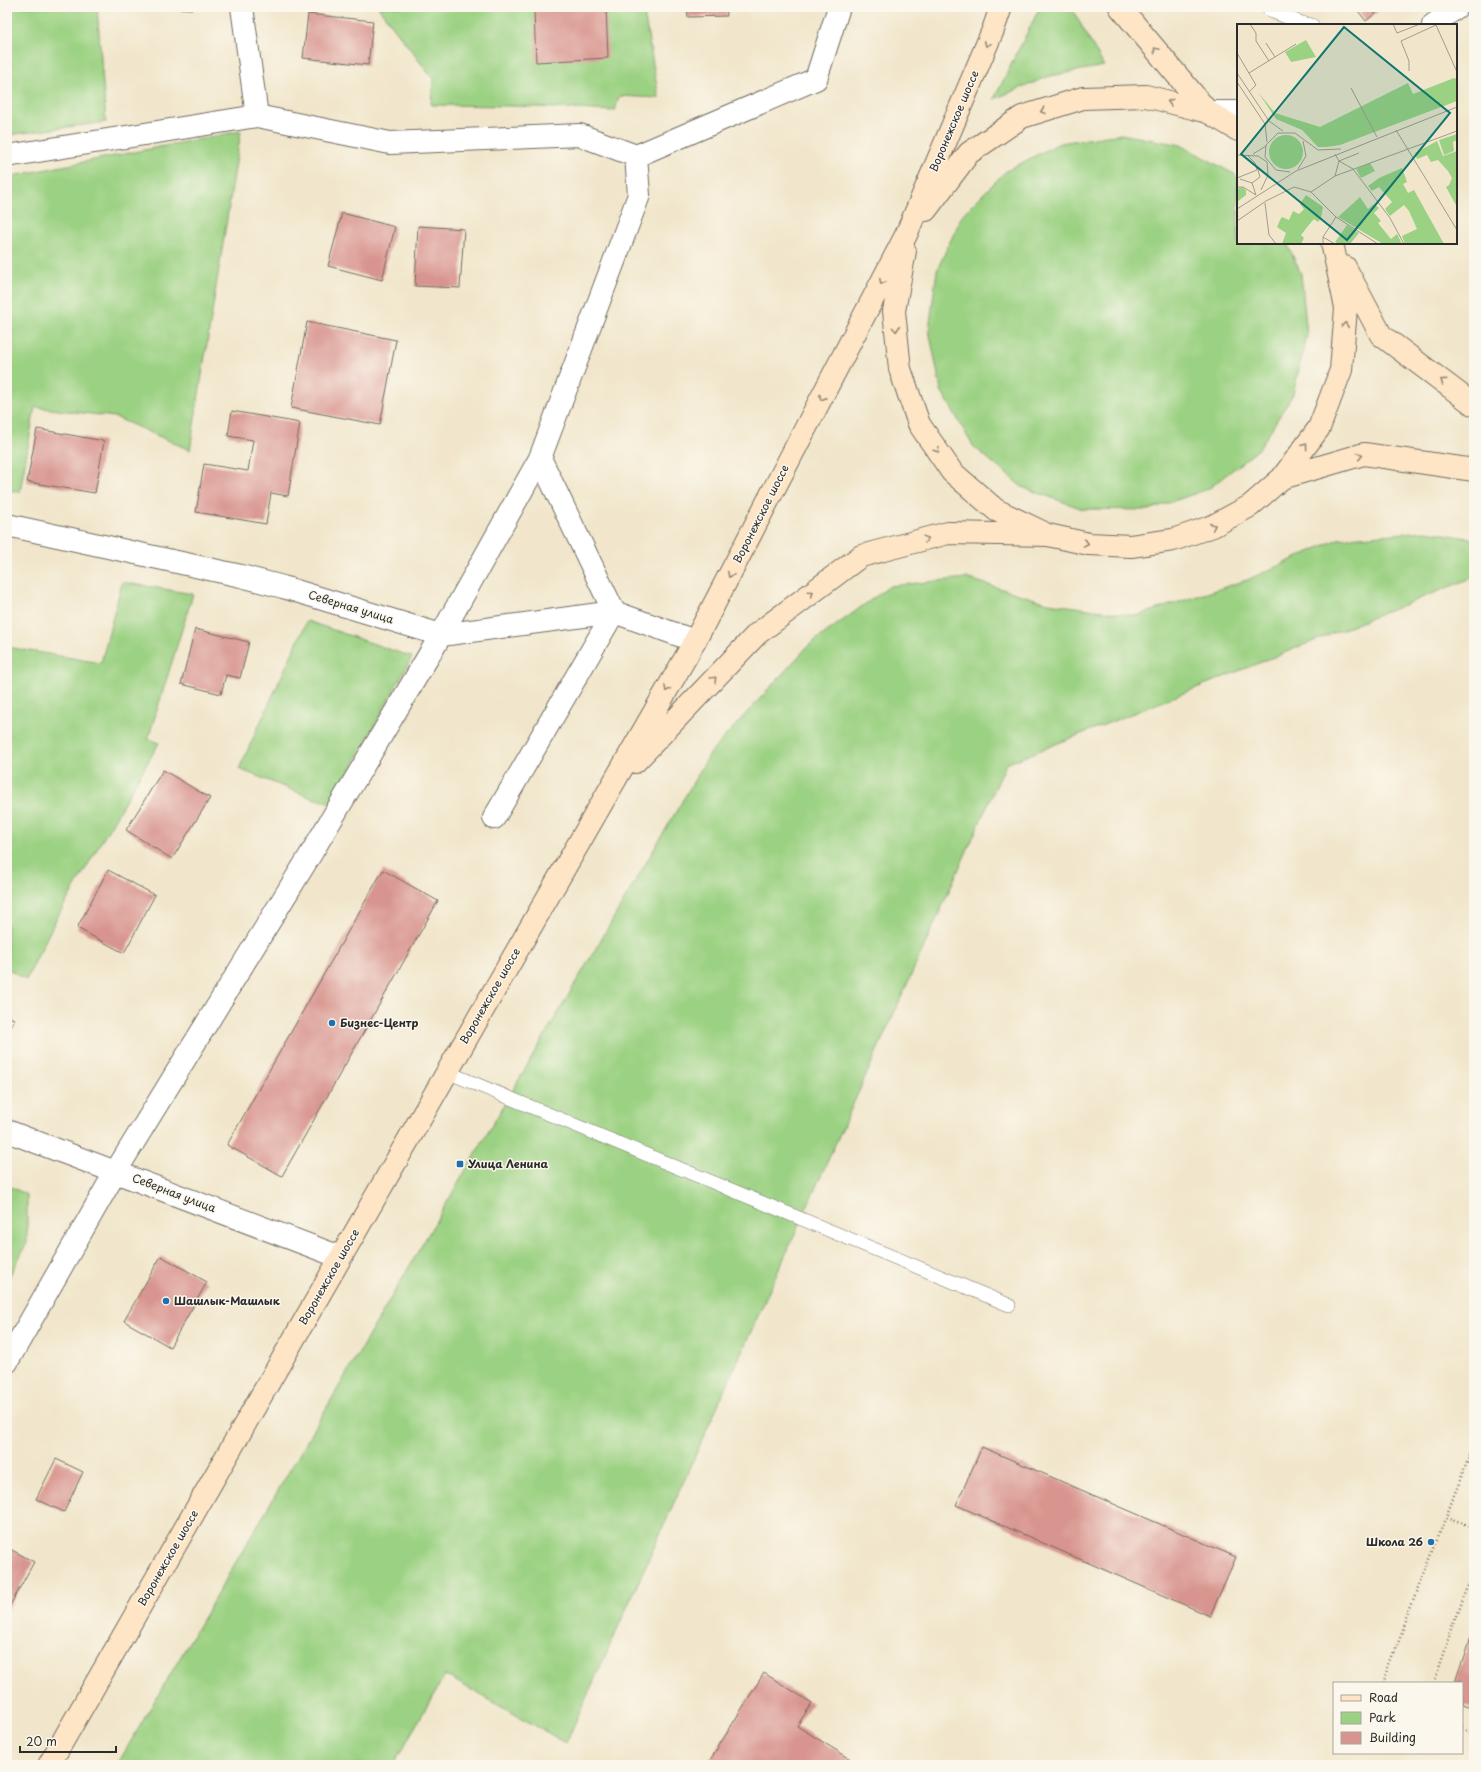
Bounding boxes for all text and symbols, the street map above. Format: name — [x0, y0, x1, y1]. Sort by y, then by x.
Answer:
inset map — [1237, 24, 1457, 244]
one-way arrow — [984, 39, 992, 47]
one-way arrow — [1153, 47, 1160, 54]
street label: Воронежское шоссе — [924, 67, 983, 174]
one-way arrow — [1167, 98, 1174, 107]
one-way arrow — [1039, 106, 1046, 115]
one-way arrow — [879, 278, 887, 286]
one-way arrow — [1340, 322, 1349, 328]
one-way arrow — [891, 326, 900, 332]
one-way arrow — [1440, 379, 1447, 386]
one-way arrow — [819, 393, 827, 401]
one-way arrow — [1300, 444, 1307, 451]
one-way arrow — [932, 446, 940, 453]
one-way arrow — [1357, 453, 1363, 461]
street label: Воронежское шоссе — [728, 461, 793, 566]
one-way arrow — [1209, 523, 1216, 531]
one-way arrow — [922, 535, 929, 544]
one-way arrow — [1083, 539, 1089, 547]
one-way arrow — [727, 571, 734, 578]
street label: Северная улица — [306, 585, 396, 628]
one-way arrow — [806, 591, 813, 598]
one-way arrow — [709, 676, 716, 684]
one-way arrow — [665, 685, 672, 692]
street label: Воронежское шоссе — [455, 944, 524, 1047]
place label: Бизнес-Центр — [340, 1014, 419, 1031]
marker: Бизнес-Центр — [327, 1018, 337, 1028]
place label: Улица Ленина — [467, 1155, 549, 1172]
marker: Улица Ленина — [455, 1159, 465, 1169]
street label: Северная улица — [130, 1169, 219, 1216]
street label: Воронежское шоссе — [294, 1225, 363, 1328]
place label: Шашлык-Машлык — [174, 1292, 281, 1309]
marker: Шашлык-Машлык — [161, 1296, 171, 1306]
street label: Воронежское шоссе — [133, 1506, 202, 1609]
place label: Школа 26 — [1366, 1533, 1423, 1550]
marker: Школа 26 — [1426, 1537, 1436, 1547]
legend — [1333, 1682, 1463, 1754]
text: Road — [1369, 1688, 1398, 1706]
text: Park — [1369, 1708, 1396, 1726]
scale bar — [20, 1728, 116, 1754]
text: Building — [1369, 1728, 1416, 1746]
text: 20 m — [26, 1732, 57, 1750]

